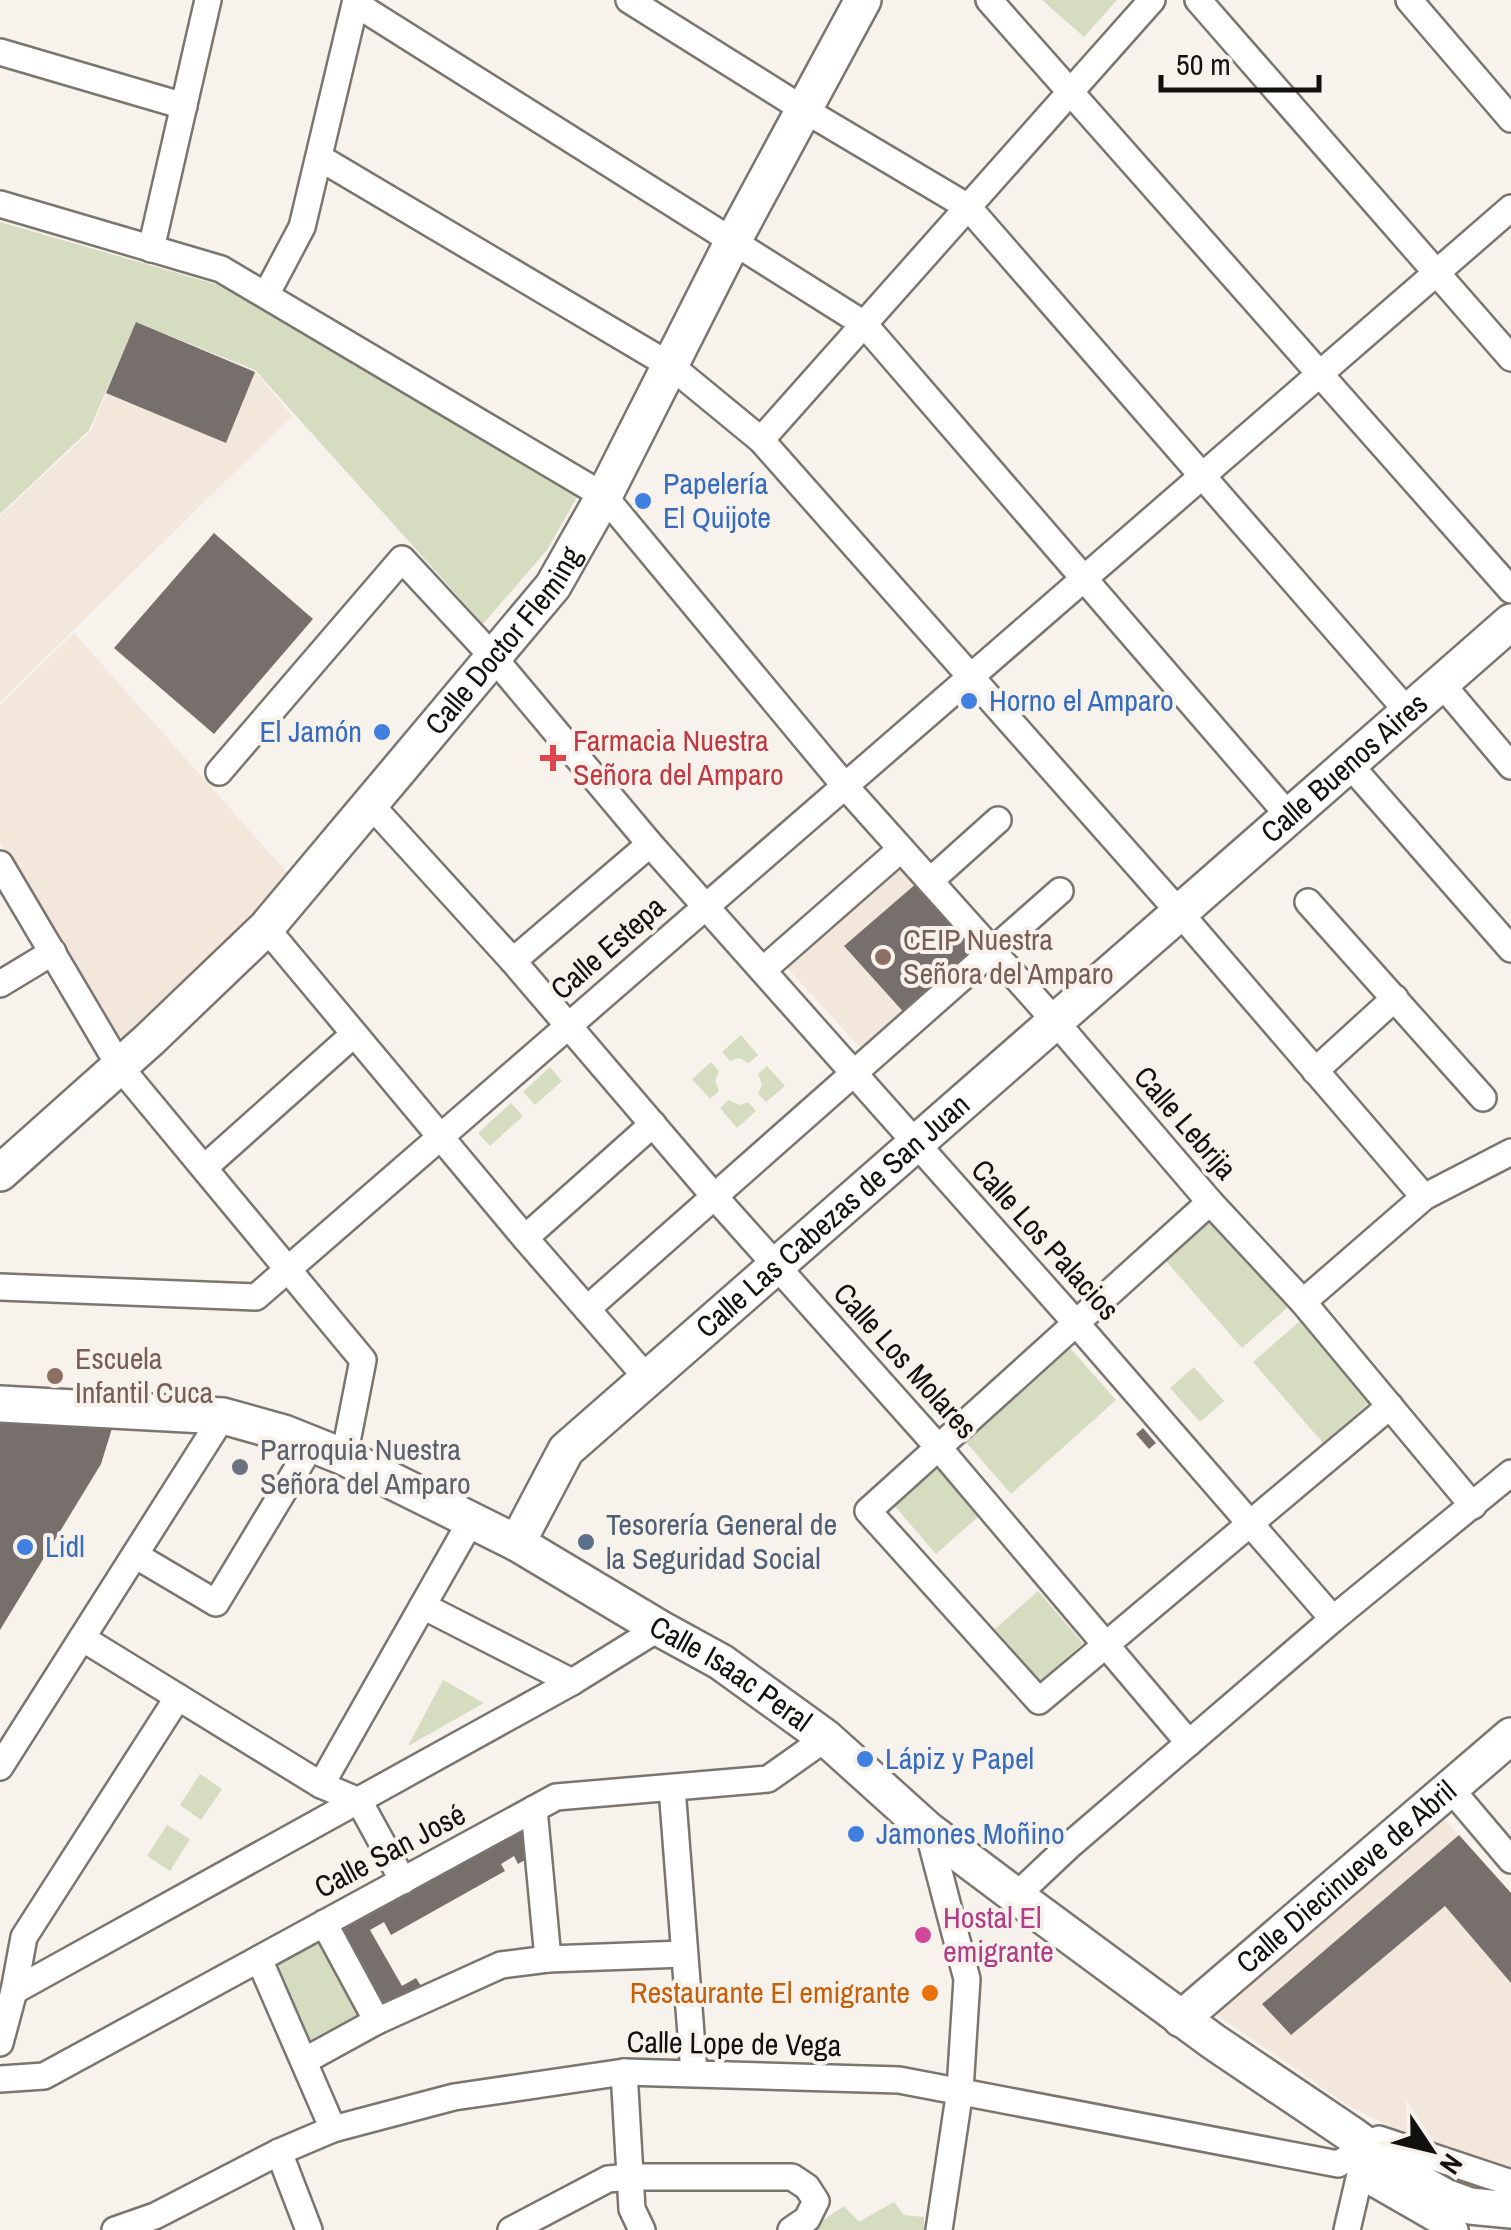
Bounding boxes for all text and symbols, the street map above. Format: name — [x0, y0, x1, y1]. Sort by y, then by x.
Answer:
scale bar — [1161, 30, 1318, 92]
text: 50 m — [1176, 44, 1231, 84]
place label: Papelería El Quijote — [663, 463, 771, 537]
marker: Papelería El Quijote — [632, 490, 654, 512]
street label: Calle Doctor Fleming — [416, 538, 591, 743]
place label: Horno el Amparo — [989, 680, 1174, 720]
street label: Calle Buenos Aires — [1252, 683, 1436, 851]
marker: Horno el Amparo — [958, 690, 980, 712]
place label: El Jamón — [259, 711, 362, 751]
place label: Farmacia Nuestra Señora del Amparo — [573, 720, 784, 794]
marker: El Jamón — [371, 721, 393, 743]
marker: Farmacia Nuestra Señora del Amparo — [542, 747, 564, 769]
street label: Calle Estepa — [542, 886, 673, 1008]
place label: CEIP Nuestra Señora del Amparo — [903, 919, 1114, 993]
marker: CEIP Nuestra Señora del Amparo — [872, 946, 894, 968]
street label: Calle Lebrija — [1125, 1057, 1246, 1188]
street label: Calle Las Cabezas de San Juan — [687, 1084, 978, 1346]
street label: Calle Los Palacios — [963, 1150, 1129, 1328]
street label: Calle Los Molares — [825, 1274, 986, 1447]
place label: Escuela Infantil Cuca — [75, 1338, 213, 1412]
marker: Escuela Infantil Cuca — [44, 1365, 66, 1387]
place label: Parroquia Nuestra Señora del Amparo — [260, 1429, 471, 1503]
marker: Parroquia Nuestra Señora del Amparo — [229, 1456, 251, 1478]
place label: Tesorería General de la Seguridad Social — [606, 1504, 837, 1578]
place label: Lidl — [45, 1526, 85, 1566]
marker: Tesorería General de la Seguridad Social — [575, 1531, 597, 1553]
marker: Lidl — [14, 1536, 36, 1558]
street label: Calle Isaac Peral — [643, 1606, 820, 1740]
place label: Lápiz y Papel — [885, 1738, 1034, 1778]
marker: Lápiz y Papel — [854, 1748, 876, 1770]
street label: Calle Diecinueve de Abril — [1227, 1771, 1464, 1982]
street label: Calle San José — [307, 1794, 472, 1907]
place label: Jamones Moñino — [876, 1813, 1065, 1853]
marker: Jamones Moñino — [845, 1823, 867, 1845]
place label: Hostal El emigrante — [943, 1897, 1054, 1971]
marker: Hostal El emigrante — [912, 1924, 934, 1946]
place label: Restaurante El emigrante — [630, 1972, 910, 2012]
marker: Restaurante El emigrante — [919, 1982, 941, 2004]
street label: Calle Lope de Vega — [626, 2021, 842, 2065]
north arrow — [1381, 2100, 1481, 2200]
text: N — [1431, 2147, 1472, 2182]

